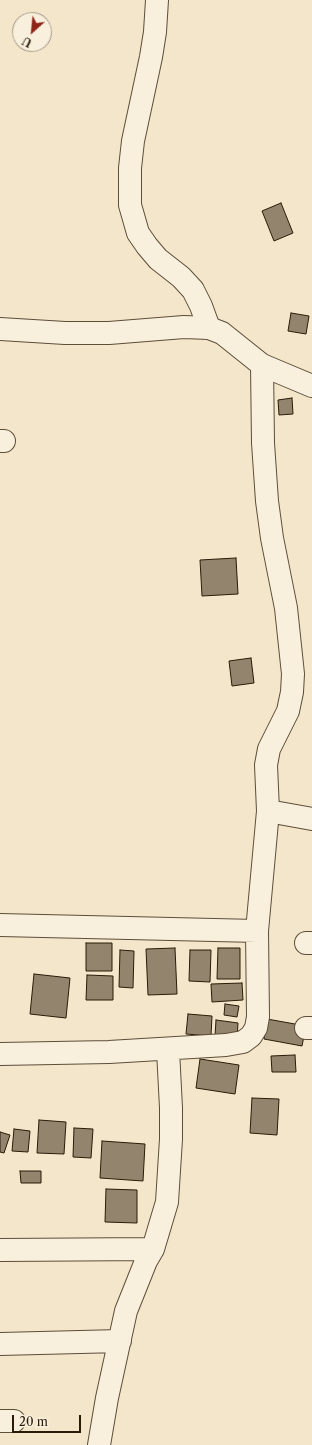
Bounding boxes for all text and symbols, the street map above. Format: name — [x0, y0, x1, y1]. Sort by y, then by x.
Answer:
north arrow — [12, 12, 52, 52]
text: U — [20, 34, 34, 50]
scale bar — [14, 1407, 83, 1433]
text: 20 m — [19, 1414, 48, 1429]

